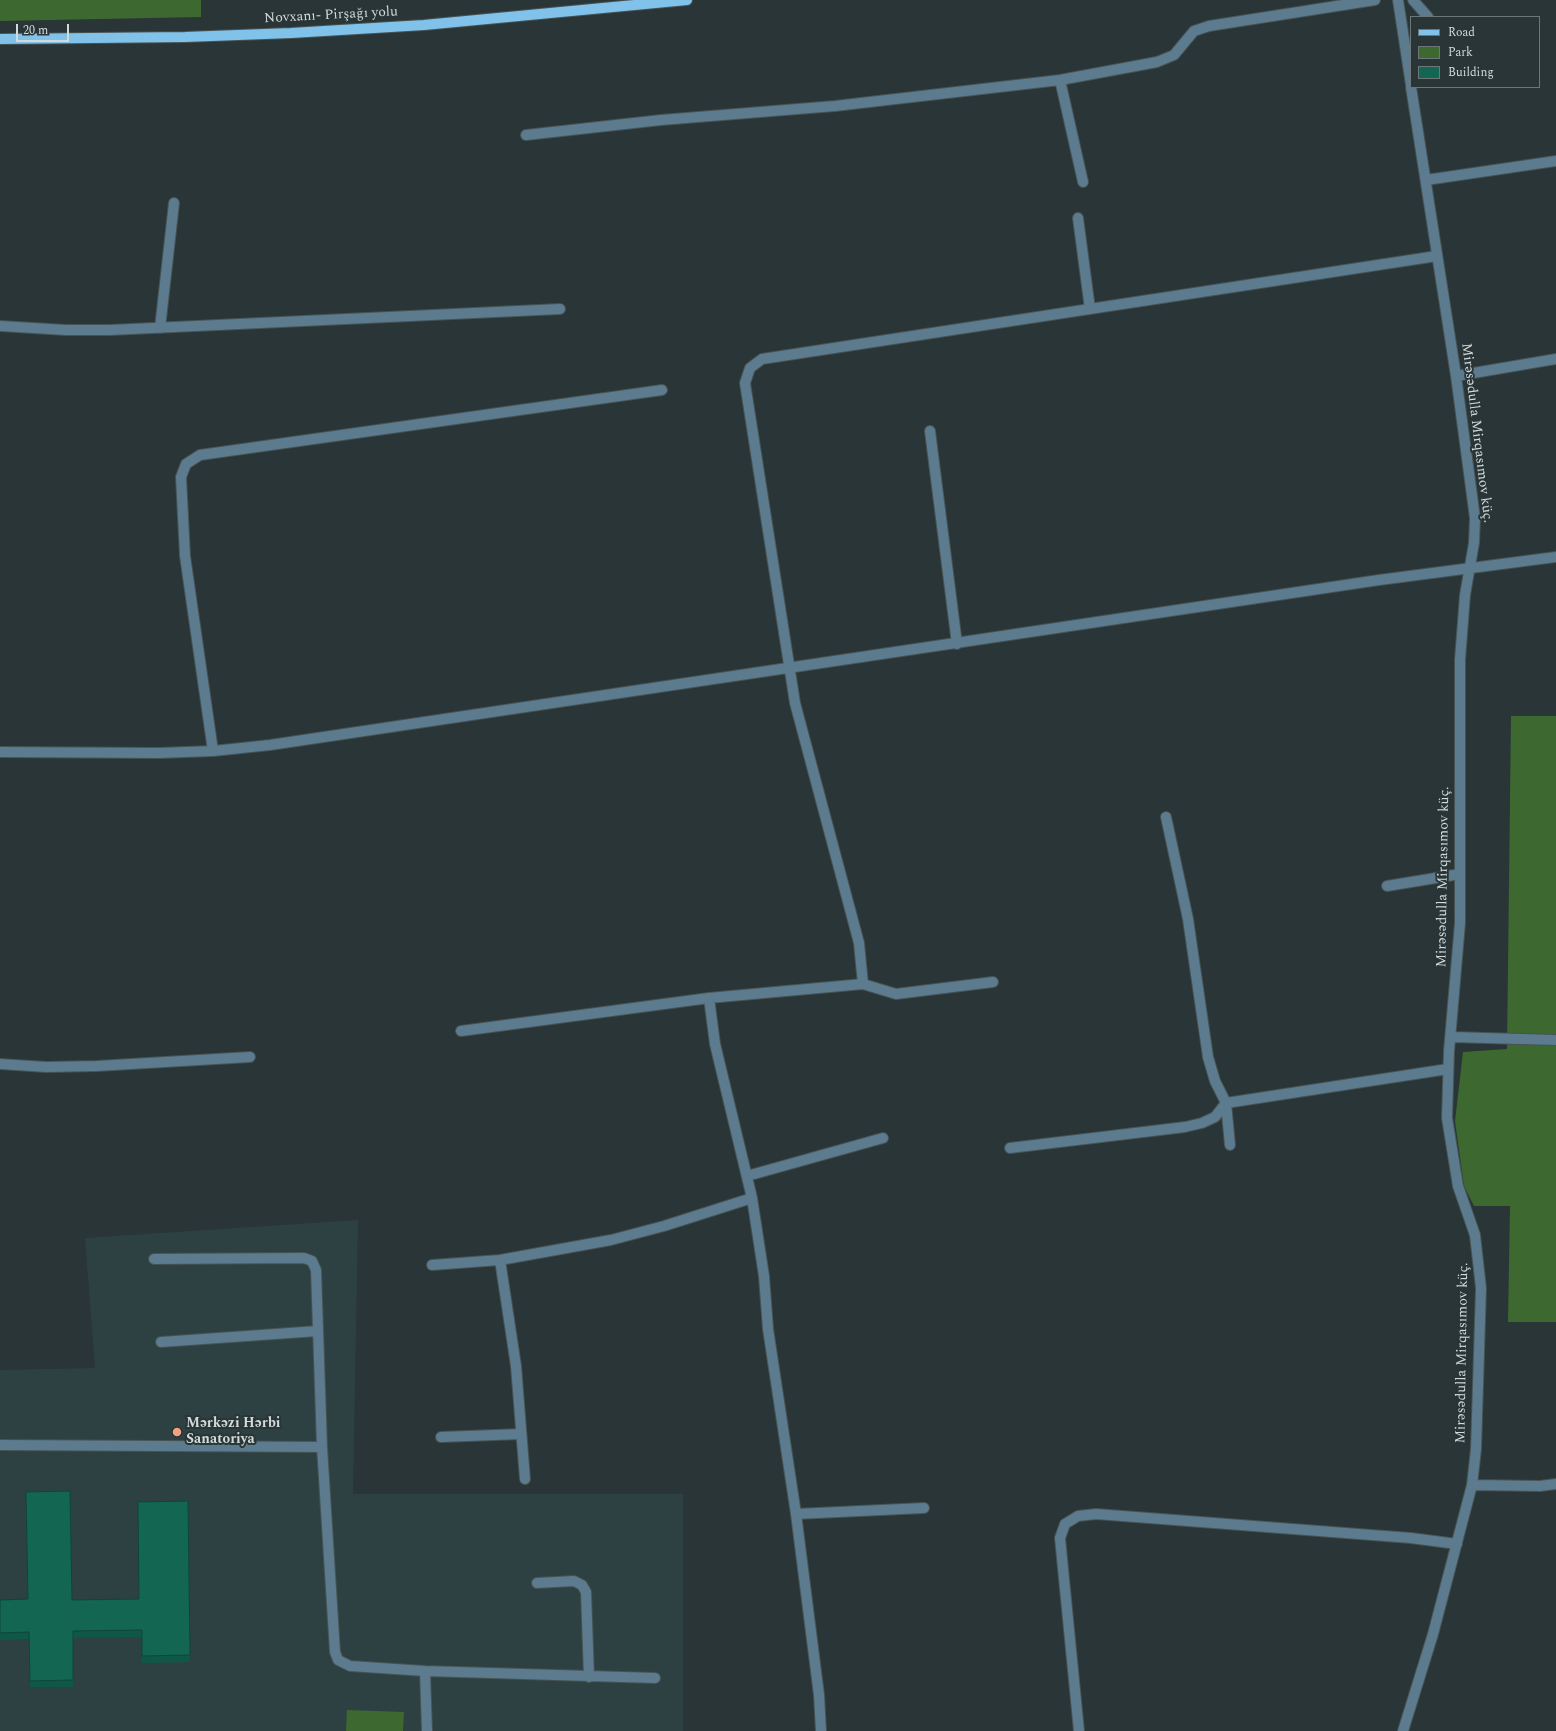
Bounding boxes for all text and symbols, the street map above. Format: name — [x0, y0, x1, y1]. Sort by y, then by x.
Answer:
street label: Novxanı- Pirşağı yolu — [264, 4, 398, 28]
scale bar — [18, 16, 71, 42]
legend — [1410, 16, 1540, 88]
text: 20 m — [23, 21, 48, 40]
text: Road — [1448, 23, 1475, 42]
text: Park — [1448, 43, 1473, 62]
text: Building — [1448, 63, 1494, 82]
street label: Mirəsədulla Mirqasımov küç. — [1457, 342, 1495, 524]
street label: Mirəsədulla Mirqasımov küç. — [1434, 786, 1454, 968]
street label: Mirəsədulla Mirqasımov küç. — [1453, 1262, 1473, 1444]
place label: Mərkəzi Hərbi Sanatoriya — [186, 1416, 280, 1448]
marker: Mərkəzi Hərbi Sanatoriya — [171, 1426, 183, 1438]

